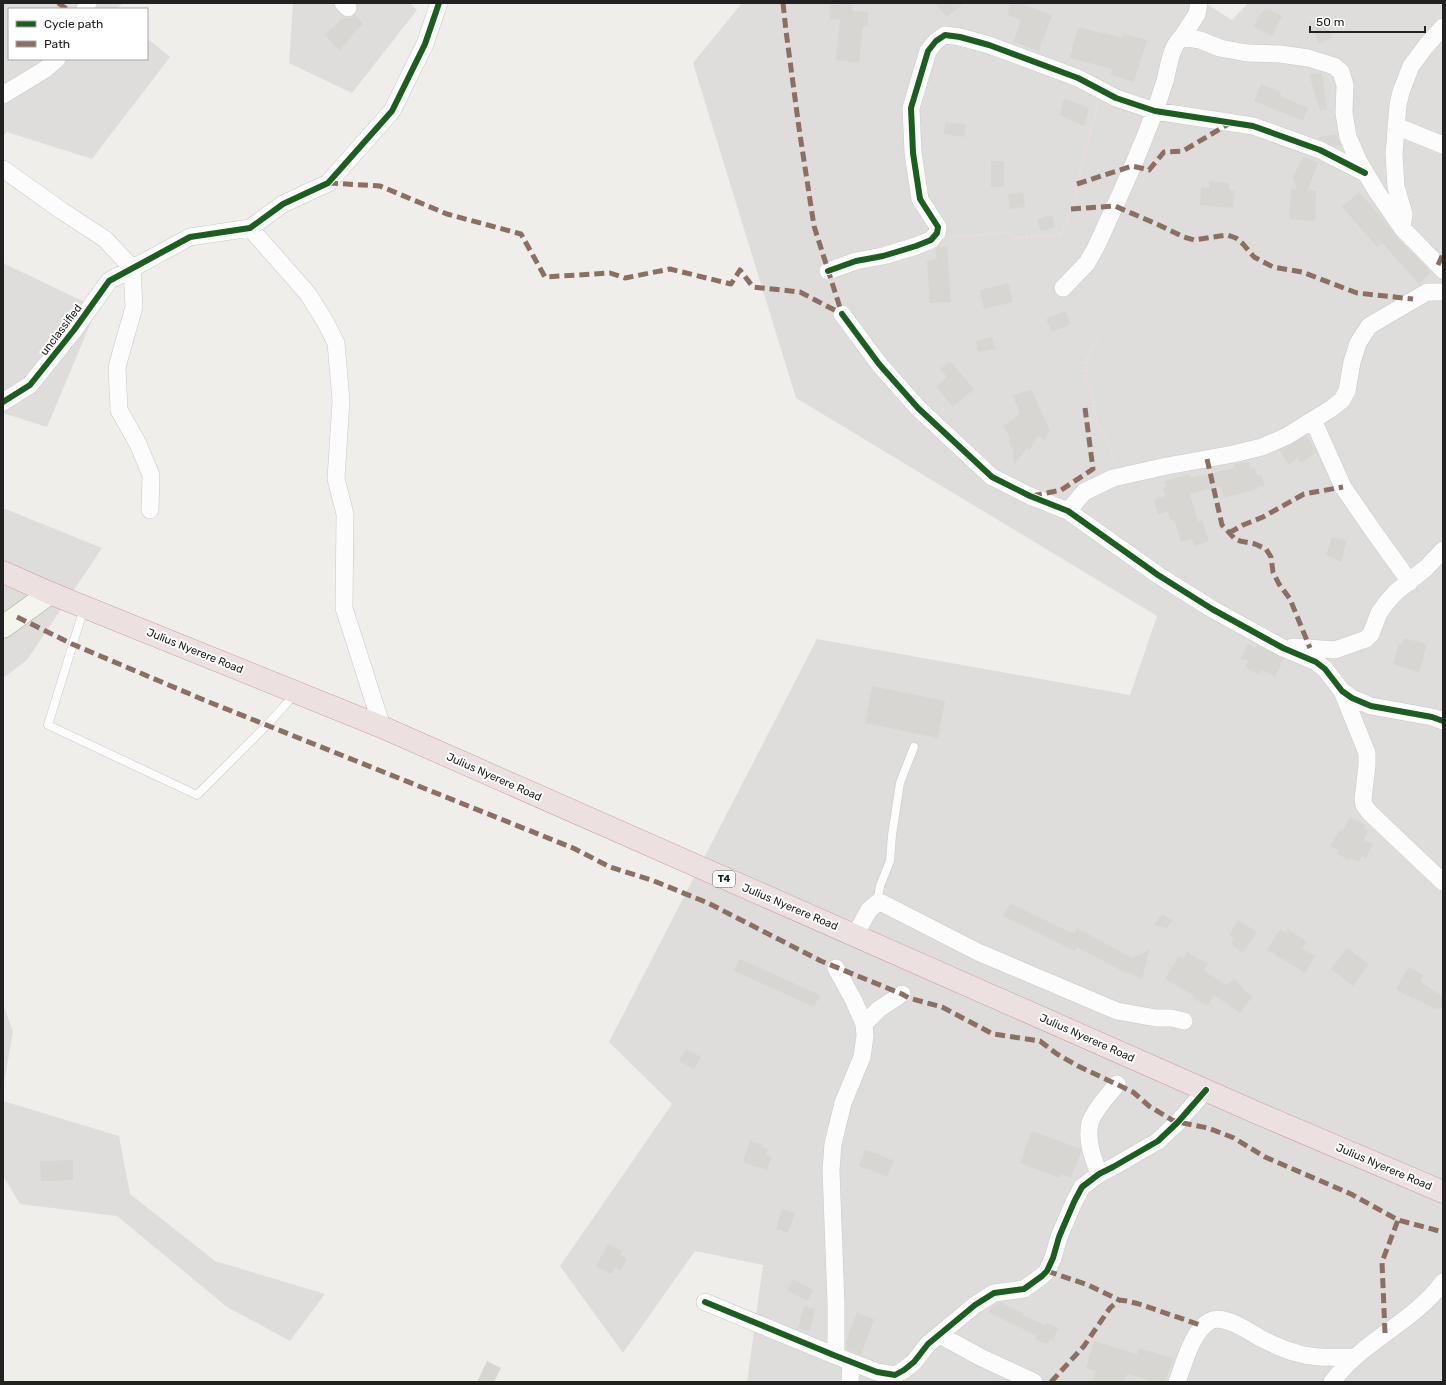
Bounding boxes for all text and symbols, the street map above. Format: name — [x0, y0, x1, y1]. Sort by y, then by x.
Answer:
legend — [8, 8, 148, 60]
scale bar — [1310, 8, 1425, 34]
text: 50 m — [1316, 15, 1344, 29]
text: Cycle path — [44, 17, 103, 31]
text: Path — [44, 37, 70, 51]
street label: unclassified — [38, 302, 84, 358]
street label: Julius Nyerere Road — [145, 626, 245, 676]
street label: Julius Nyerere Road — [444, 750, 544, 804]
road number: T4 — [713, 871, 735, 887]
street label: Julius Nyerere Road — [740, 881, 840, 933]
street label: Julius Nyerere Road — [1037, 1011, 1137, 1065]
street label: Julius Nyerere Road — [1334, 1141, 1434, 1193]

